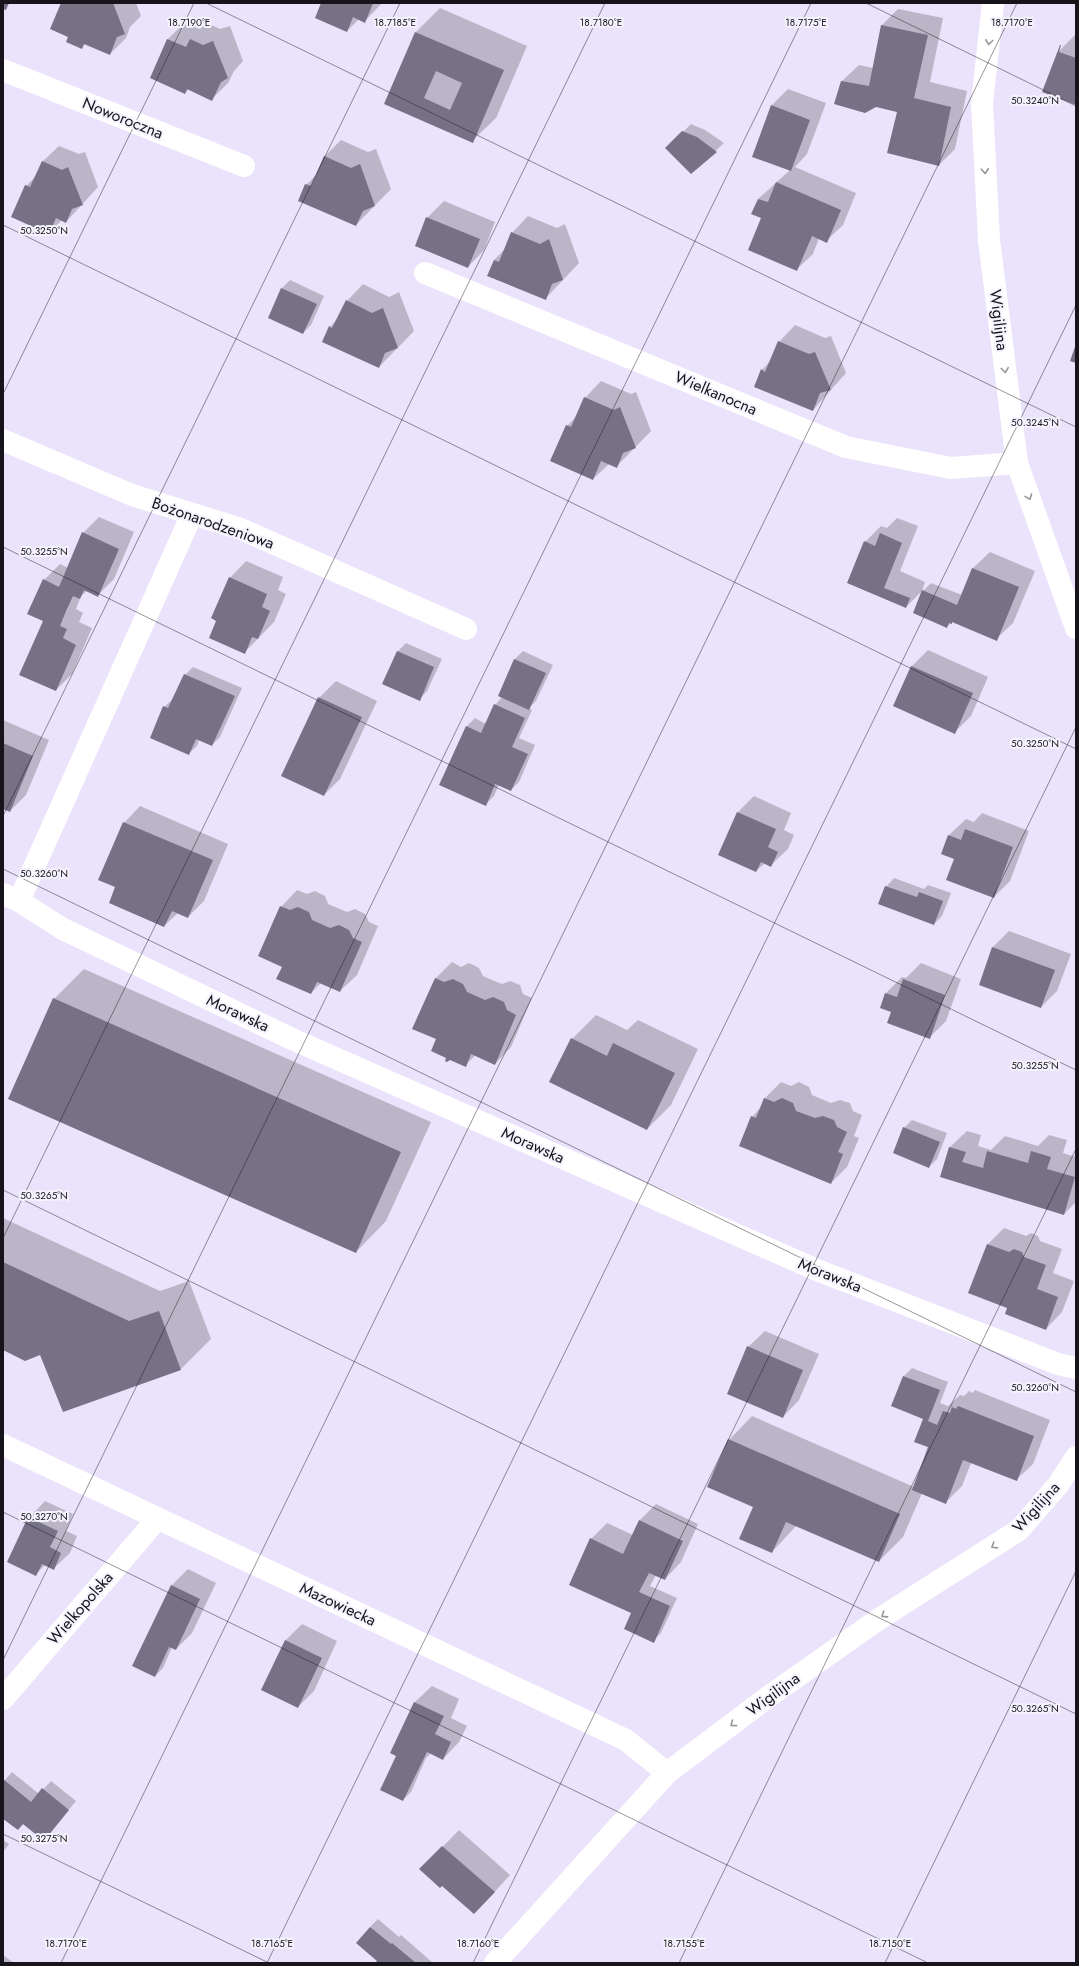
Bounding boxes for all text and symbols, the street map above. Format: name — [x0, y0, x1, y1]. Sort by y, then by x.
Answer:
text: 18.7190°E — [168, 15, 210, 30]
text: 18.7185°E — [374, 15, 416, 30]
text: 18.7180°E — [580, 15, 622, 30]
text: 18.7175°E — [785, 15, 827, 30]
text: 18.7170°E — [991, 15, 1033, 30]
one-way arrow — [985, 39, 994, 45]
street label: Noworoczna — [79, 91, 167, 145]
text: 50.3240°N — [1011, 93, 1059, 108]
one-way arrow — [981, 168, 990, 174]
text: 50.3250°N — [20, 223, 68, 238]
street label: Wigilijna — [984, 288, 1014, 352]
street label: Wielkanocna — [671, 365, 761, 421]
one-way arrow — [1000, 367, 1009, 373]
text: 50.3245°N — [1011, 415, 1059, 430]
street label: Bożonarodzeniowa — [149, 491, 277, 555]
one-way arrow — [1024, 494, 1033, 501]
text: 50.3255°N — [20, 544, 68, 559]
text: 50.3250°N — [1011, 736, 1059, 751]
text: 50.3260°N — [20, 866, 68, 881]
street label: Morawska — [203, 988, 273, 1038]
text: 50.3255°N — [1011, 1058, 1059, 1073]
street label: Morawska — [498, 1121, 568, 1169]
text: 50.3265°N — [20, 1188, 68, 1203]
street label: Morawska — [795, 1252, 865, 1298]
text: 50.3260°N — [1011, 1380, 1059, 1395]
street label: Wigilijna — [1007, 1477, 1065, 1537]
text: 50.3270°N — [20, 1509, 68, 1524]
one-way arrow — [991, 1541, 998, 1548]
street label: Wielkopolska — [42, 1566, 118, 1650]
street label: Mazowiecka — [296, 1576, 380, 1632]
one-way arrow — [881, 1611, 888, 1618]
street label: Wigilijna — [741, 1667, 805, 1721]
text: 50.3265°N — [1011, 1701, 1059, 1716]
one-way arrow — [730, 1719, 737, 1726]
text: 50.3275°N — [20, 1831, 68, 1846]
text: 18.7170°E — [45, 1936, 87, 1951]
text: 18.7165°E — [251, 1936, 293, 1951]
text: 18.7160°E — [457, 1936, 499, 1951]
text: 18.7155°E — [663, 1936, 705, 1951]
text: 18.7150°E — [869, 1936, 911, 1951]

